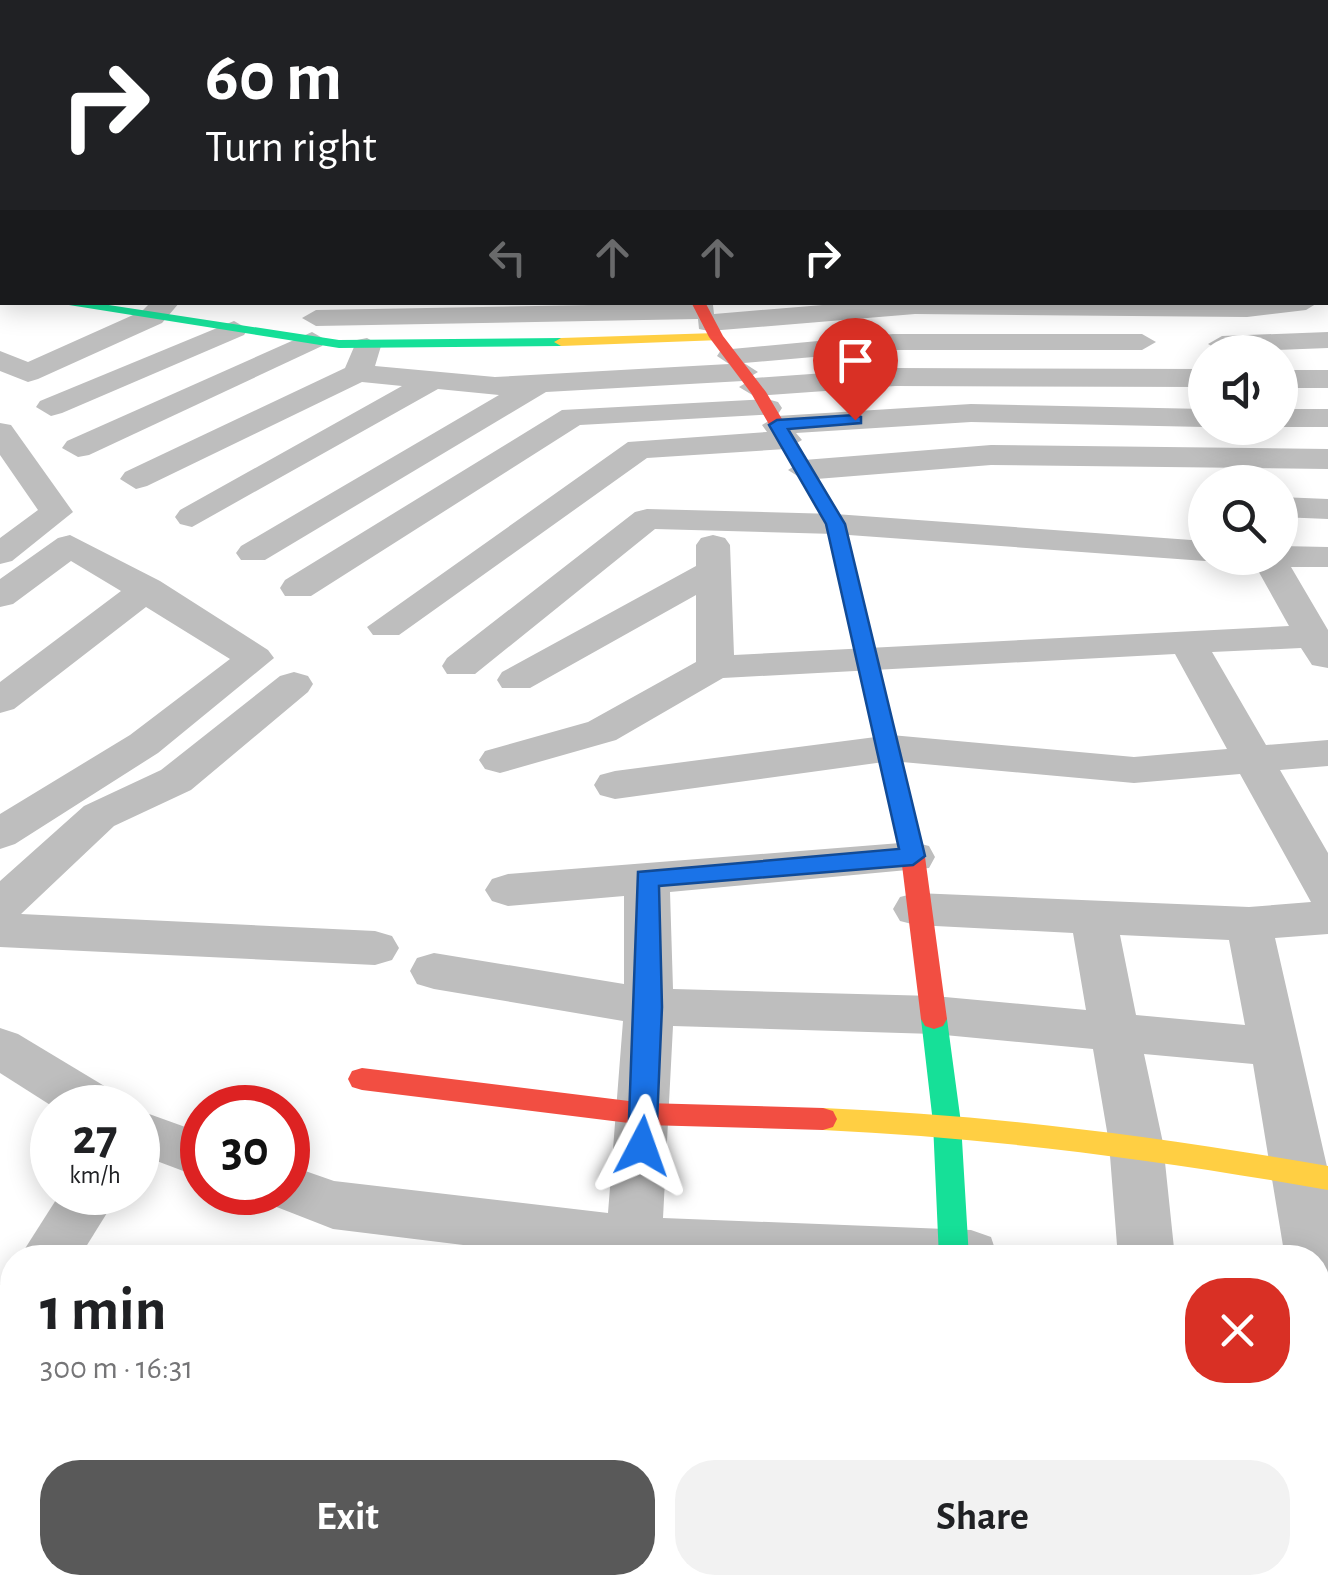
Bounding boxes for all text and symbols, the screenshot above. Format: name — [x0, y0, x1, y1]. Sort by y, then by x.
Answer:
icon: right — [40, 40, 170, 170]
text: 60 m — [205, 43, 342, 113]
text: Turn right — [205, 125, 377, 170]
icon: left — [480, 230, 535, 285]
icon: ahead — [585, 230, 640, 285]
icon: ahead — [690, 230, 745, 285]
icon: right — [795, 230, 850, 285]
pin — [813, 318, 898, 421]
icon: arrive — [828, 333, 883, 388]
map controls — [1188, 335, 1298, 575]
button: sound — [1188, 335, 1298, 445]
button: search — [1188, 465, 1298, 575]
speed limit sign: 30 — [180, 1085, 310, 1215]
position arrow — [590, 1094, 694, 1198]
text: 27 — [72, 1113, 118, 1163]
text: km/h — [69, 1163, 121, 1188]
button: close — [1185, 1278, 1290, 1383]
text: 1 min — [40, 1281, 166, 1341]
text: 300 m · 16:31 — [40, 1352, 193, 1384]
button: Exit — [40, 1460, 655, 1575]
button: Share — [675, 1460, 1290, 1575]

